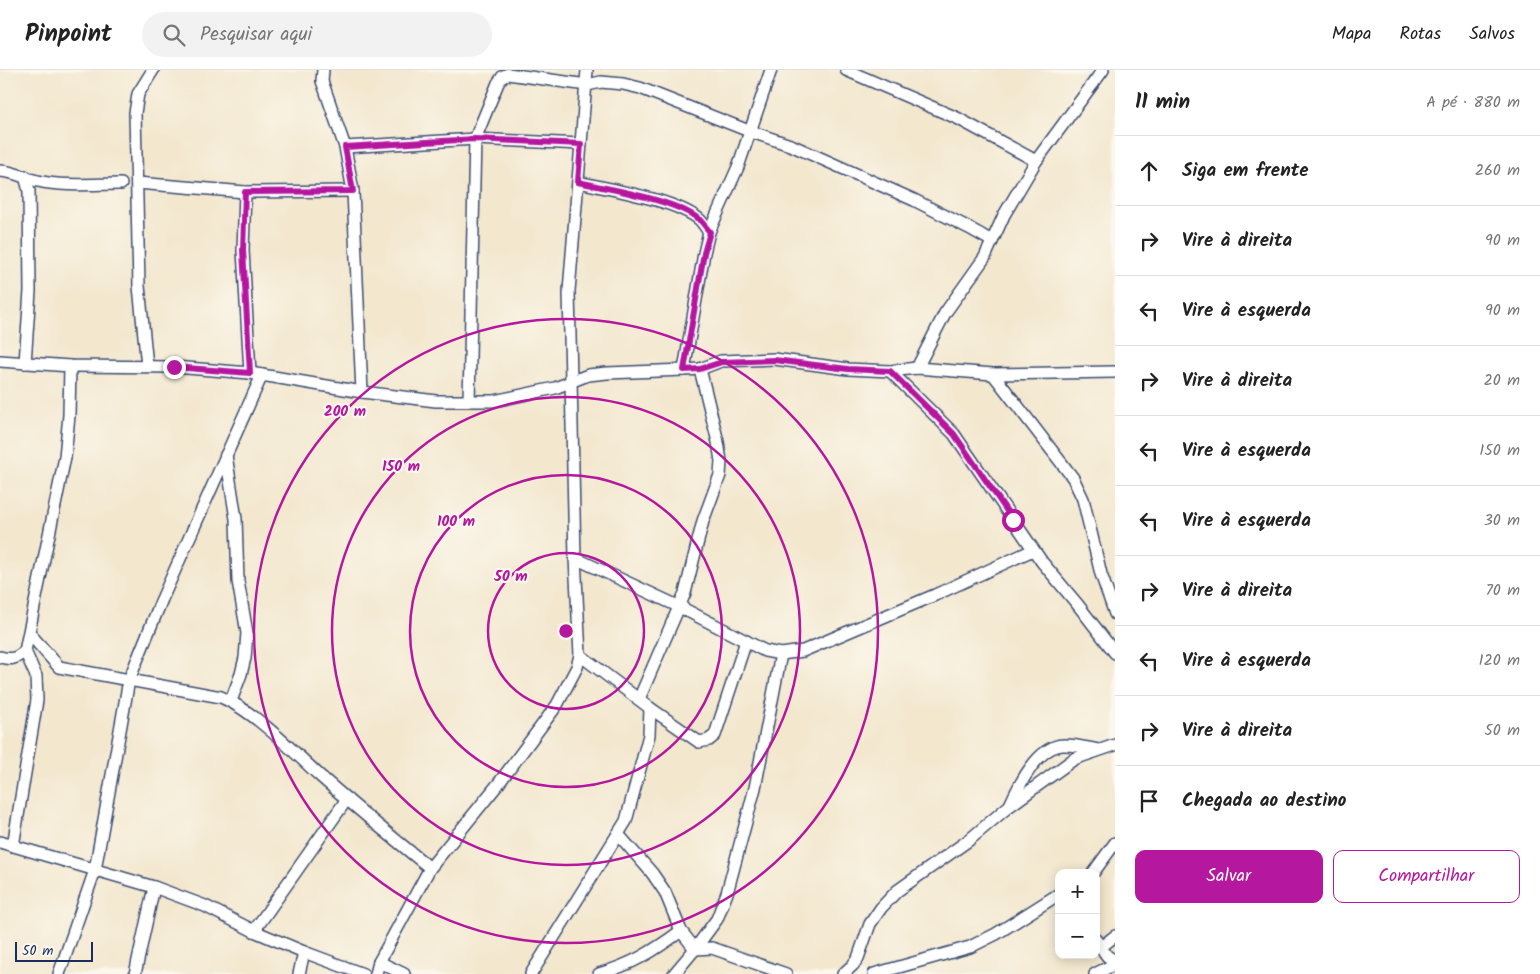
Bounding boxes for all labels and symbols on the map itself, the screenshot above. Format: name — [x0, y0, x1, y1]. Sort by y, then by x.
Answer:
route end — [163, 356, 186, 379]
text: 200 m — [324, 400, 366, 424]
text: 150 m — [382, 455, 420, 479]
route start — [1002, 509, 1025, 532]
text: 100 m — [437, 510, 475, 534]
text: 50 m — [493, 565, 528, 589]
centre of rings — [557, 622, 575, 640]
scale bar — [15, 939, 92, 962]

